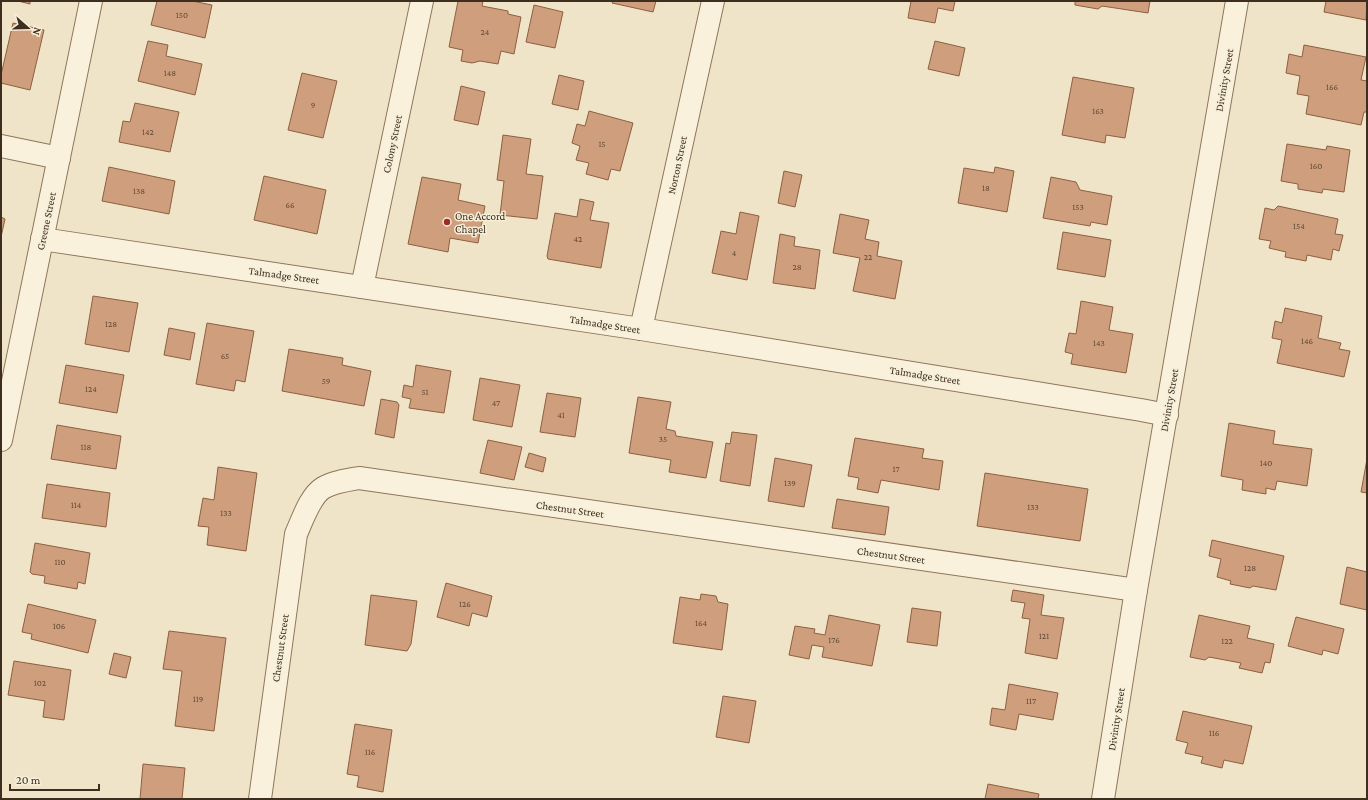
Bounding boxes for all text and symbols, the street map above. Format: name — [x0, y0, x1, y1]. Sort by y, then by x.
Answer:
north arrow — [8, 8, 48, 48]
house number: 150 — [176, 10, 188, 20]
text: N — [30, 26, 44, 37]
house number: 24 — [481, 27, 490, 37]
street label: Divinity Street — [1213, 47, 1236, 112]
house number: 148 — [164, 68, 176, 78]
house number: 166 — [1326, 82, 1338, 92]
house number: 9 — [311, 100, 316, 110]
house number: 163 — [1092, 106, 1104, 116]
street label: Colony Street — [380, 114, 405, 174]
house number: 142 — [142, 127, 154, 137]
street label: Norton Street — [665, 134, 689, 195]
house number: 15 — [598, 139, 606, 149]
house number: 160 — [1310, 161, 1322, 171]
house number: 18 — [982, 183, 990, 193]
house number: 138 — [133, 186, 145, 196]
street label: Greene Street — [34, 191, 58, 251]
house number: 66 — [285, 200, 295, 210]
house number: 153 — [1072, 202, 1084, 212]
place label: One Accord Chapel — [455, 210, 506, 236]
marker: One Accord Chapel — [442, 217, 452, 227]
house number: 154 — [1293, 221, 1305, 231]
house number: 42 — [574, 234, 582, 244]
house number: 4 — [732, 248, 737, 258]
house number: 22 — [864, 252, 872, 262]
house number: 28 — [792, 262, 802, 272]
street label: Talmadge Street — [248, 264, 320, 287]
street label: Talmadge Street — [569, 313, 641, 337]
house number: 128 — [105, 319, 117, 329]
house number: 146 — [1301, 336, 1314, 346]
house number: 143 — [1093, 338, 1105, 348]
house number: 65 — [221, 351, 229, 361]
street label: Talmadge Street — [889, 364, 961, 388]
street label: Divinity Street — [1158, 367, 1181, 432]
house number: 59 — [322, 376, 331, 386]
house number: 124 — [85, 384, 97, 394]
house number: 51 — [421, 387, 429, 397]
house number: 47 — [492, 398, 500, 408]
house number: 41 — [557, 410, 565, 420]
house number: 35 — [659, 434, 667, 444]
house number: 118 — [81, 442, 92, 452]
house number: 140 — [1260, 458, 1272, 468]
house number: 17 — [892, 464, 900, 474]
house number: 139 — [784, 478, 796, 488]
street label: Chestnut Street — [535, 498, 605, 520]
house number: 114 — [71, 500, 82, 510]
house number: 133 — [1027, 502, 1039, 512]
house number: 133 — [220, 508, 232, 518]
street label: Chestnut Street — [856, 544, 926, 566]
house number: 110 — [54, 557, 66, 567]
house number: 128 — [1244, 563, 1256, 573]
house number: 126 — [459, 599, 471, 609]
street label: Chestnut Street — [269, 613, 291, 683]
house number: 164 — [695, 618, 707, 628]
house number: 106 — [53, 621, 66, 631]
house number: 121 — [1039, 631, 1049, 641]
house number: 176 — [828, 635, 840, 645]
house number: 122 — [1221, 636, 1233, 646]
house number: 102 — [34, 678, 46, 688]
street label: Divinity Street — [1105, 686, 1128, 751]
house number: 119 — [193, 694, 204, 704]
house number: 117 — [1026, 696, 1036, 706]
house number: 116 — [1209, 728, 1220, 738]
house number: 116 — [365, 747, 376, 757]
scale bar — [10, 766, 99, 792]
text: 20 m — [16, 773, 41, 787]

